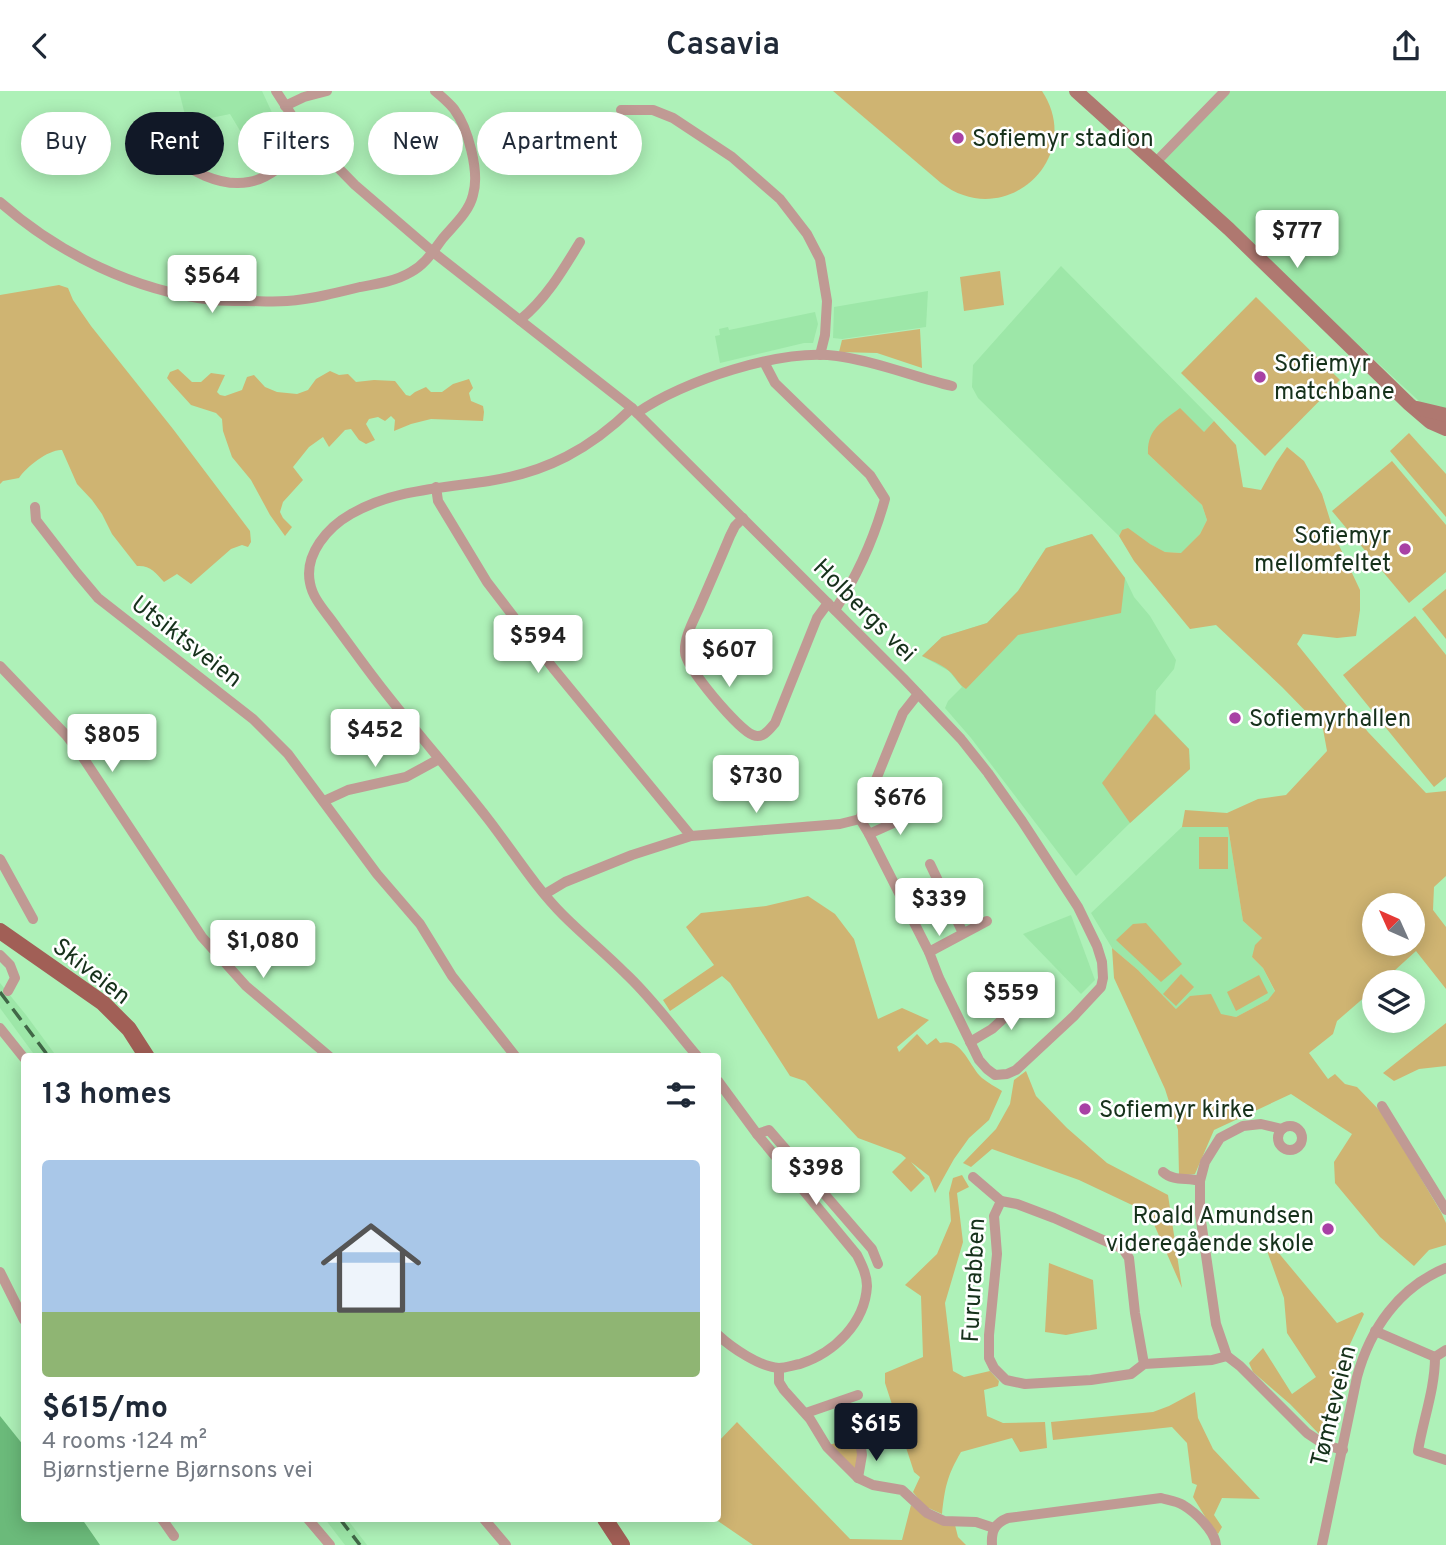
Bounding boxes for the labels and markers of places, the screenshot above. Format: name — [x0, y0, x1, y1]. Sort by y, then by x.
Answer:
place label: Sofiemyr stadion — [972, 125, 1154, 155]
marker: Sofiemyr stadion — [950, 130, 966, 146]
pin: $777 — [1256, 211, 1338, 270]
pin: $564 — [171, 255, 253, 315]
place label: Sofiemyr matchbane — [1274, 350, 1395, 408]
marker: Sofiemyr matchbane — [1252, 369, 1268, 385]
place label: Sofiemyr mellomfeltet — [1254, 522, 1391, 580]
marker: Sofiemyr mellomfeltet — [1397, 541, 1413, 557]
pin: $594 — [497, 615, 579, 675]
pin: $607 — [688, 629, 770, 689]
place label: Sofiemyrhallen — [1249, 705, 1411, 735]
pin: $452 — [334, 709, 416, 769]
marker: Sofiemyrhallen — [1227, 710, 1243, 726]
pin: $805 — [71, 715, 153, 774]
pin: $730 — [715, 755, 797, 815]
pin: $676 — [859, 777, 941, 837]
pin: $339 — [898, 879, 980, 938]
pin: $1,080 — [206, 921, 320, 980]
pin: $559 — [970, 972, 1052, 1032]
place label: Sofiemyr kirke — [1099, 1096, 1255, 1126]
marker: Sofiemyr kirke — [1077, 1101, 1093, 1117]
pin: $398 — [775, 1147, 857, 1207]
place label: Roald Amundsen videregående skole — [1106, 1202, 1314, 1260]
marker: Roald Amundsen videregående skole — [1320, 1221, 1336, 1237]
pin: $615 — [835, 1403, 917, 1463]

